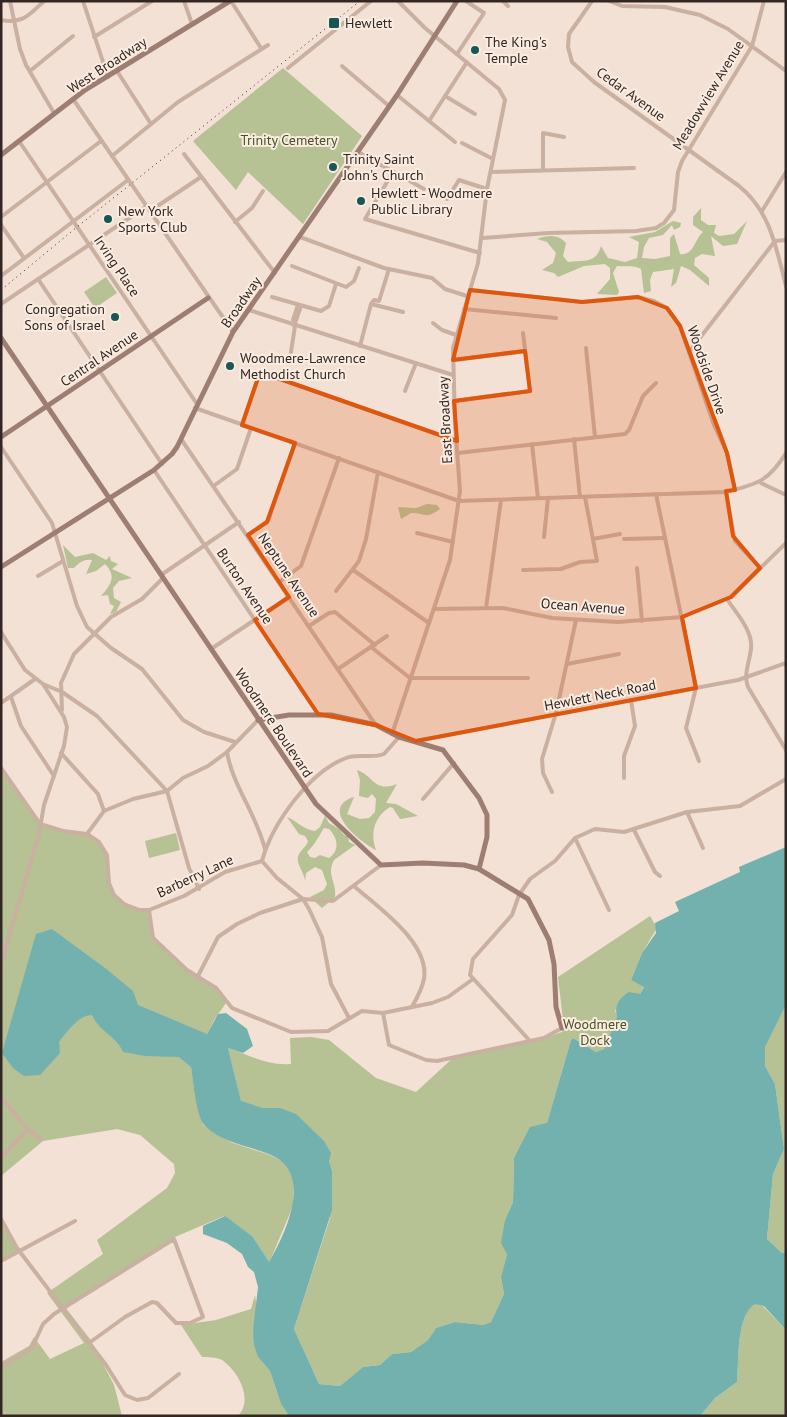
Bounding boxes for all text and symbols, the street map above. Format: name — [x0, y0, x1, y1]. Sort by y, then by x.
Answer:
place label: Hewlett — [345, 14, 393, 32]
marker: Hewlett — [327, 16, 341, 30]
street label: West Broadway — [64, 32, 151, 97]
place label: The King's Temple — [485, 33, 547, 67]
street label: Meadowview Avenue — [668, 37, 748, 153]
marker: The King's Temple — [469, 44, 481, 56]
street label: Cedar Avenue — [593, 63, 669, 125]
park label: Trinity Cemetery — [241, 131, 338, 149]
place label: Trinity Saint John's Church — [342, 150, 424, 184]
marker: Trinity Saint John's Church — [327, 161, 339, 173]
place label: Hewlett - Woodmere Public Library — [371, 184, 492, 218]
marker: Hewlett - Woodmere Public Library — [355, 195, 367, 207]
place label: New York Sports Club — [118, 202, 187, 236]
marker: New York Sports Club — [102, 213, 114, 225]
street label: Irving Place — [90, 232, 144, 300]
street label: Broadway — [217, 272, 265, 331]
place label: Congregation Sons of Israel — [24, 300, 105, 334]
marker: Congregation Sons of Israel — [109, 311, 121, 323]
street label: Woodside Drive — [683, 323, 731, 417]
street label: Central Avenue — [57, 325, 141, 391]
place label: Woodmere-Lawrence Methodist Church — [240, 349, 366, 383]
marker: Woodmere-Lawrence Methodist Church — [224, 360, 236, 372]
street label: East Broadway — [434, 375, 456, 464]
street label: Neptune Avenue — [254, 529, 324, 621]
street label: Burton Avenue — [213, 545, 277, 627]
street label: Ocean Avenue — [540, 594, 626, 618]
street label: Woodmere Boulevard — [231, 665, 317, 781]
street label: Hewlett Neck Road — [543, 675, 657, 715]
street label: Barberry Lane — [154, 850, 236, 902]
park label: Woodmere Dock — [563, 1015, 627, 1049]

